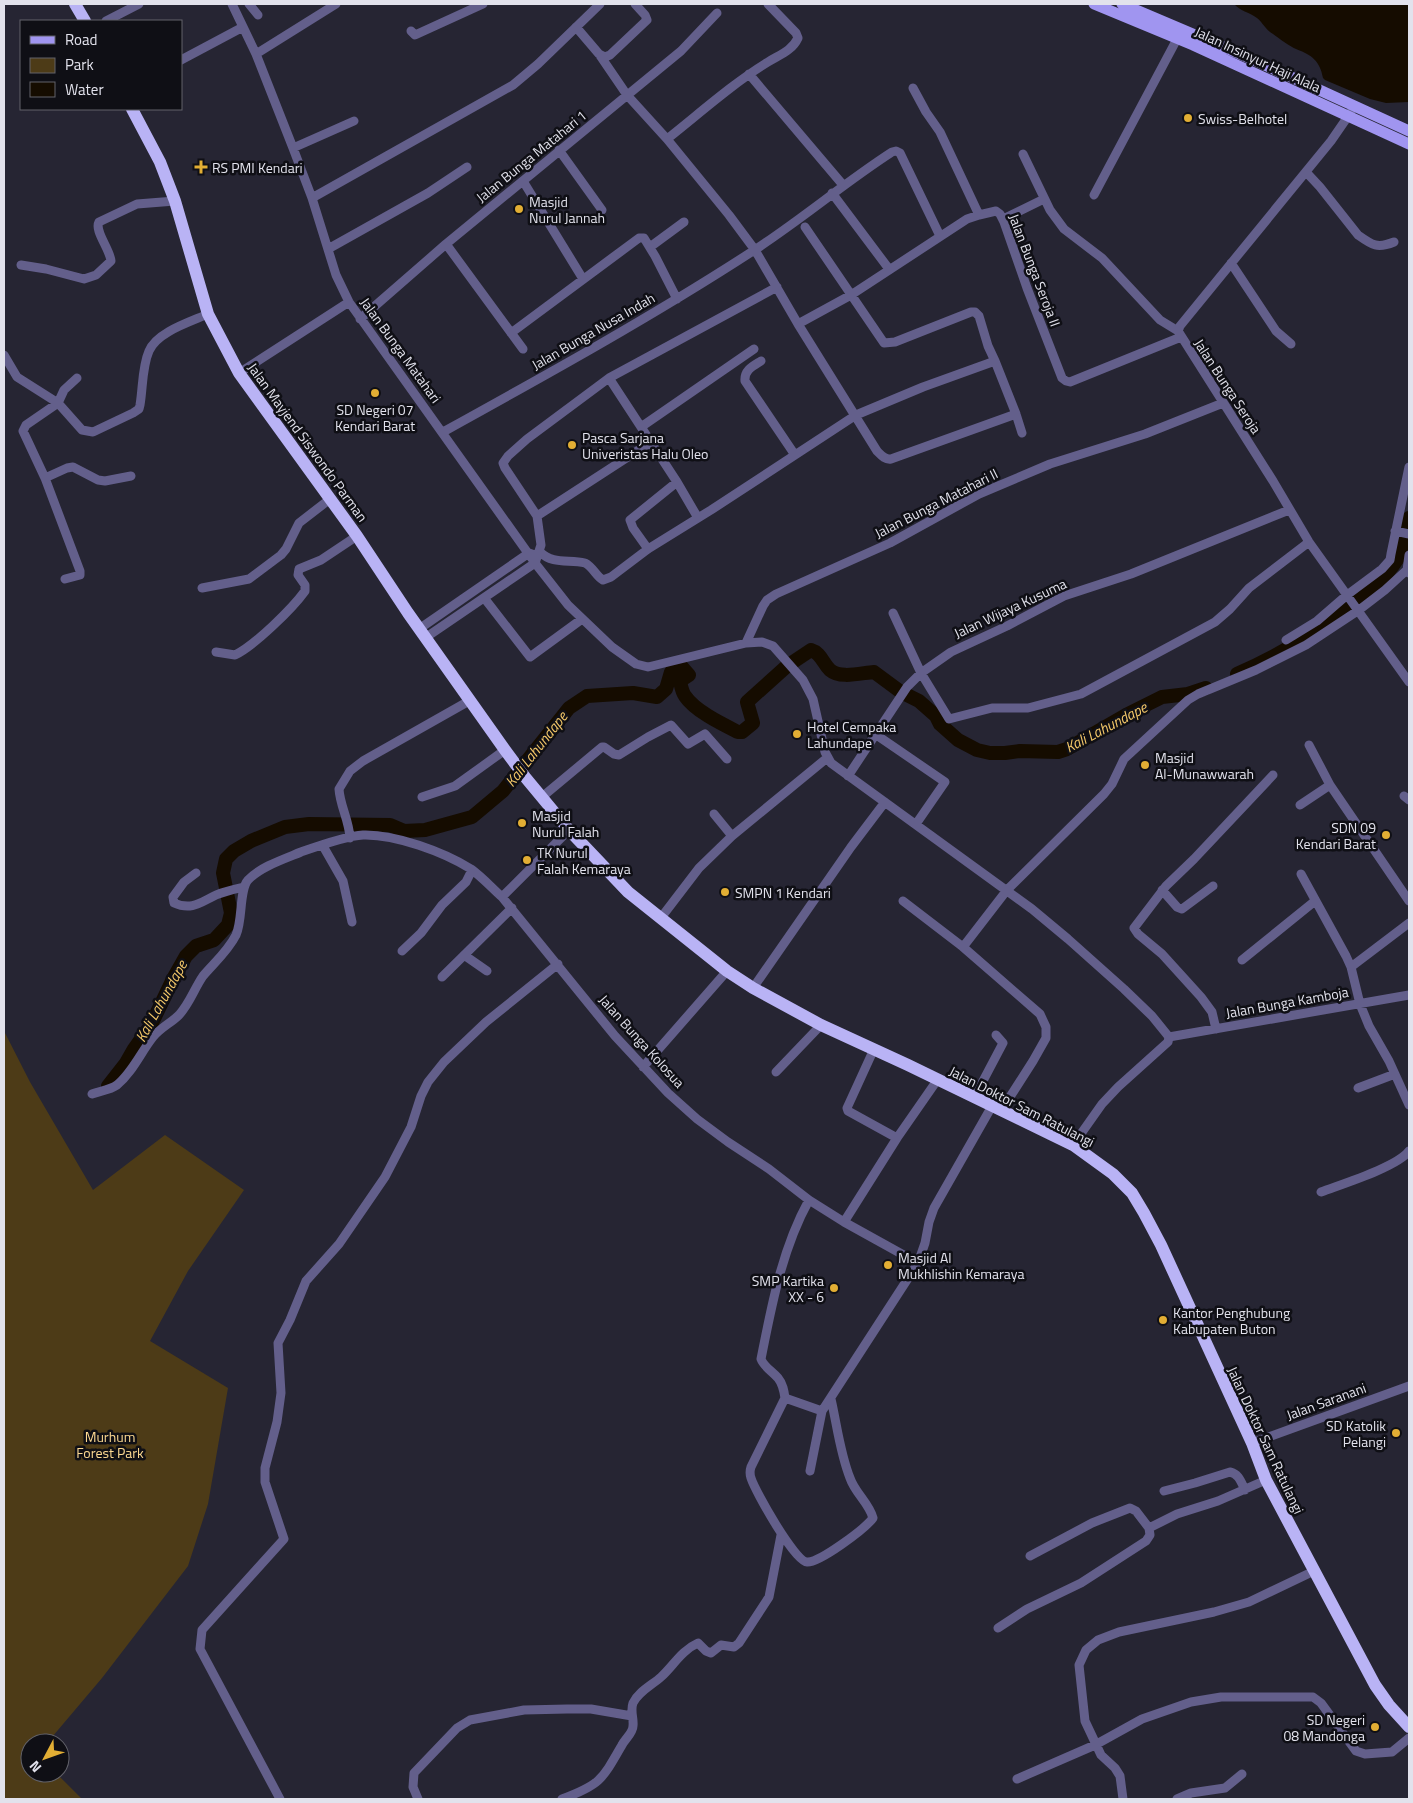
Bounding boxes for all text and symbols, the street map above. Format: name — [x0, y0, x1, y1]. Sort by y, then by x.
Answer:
legend — [20, 20, 182, 110]
street label: Jalan Insinyur Haji Alala — [1192, 21, 1324, 97]
text: Road — [65, 28, 97, 51]
text: Park — [65, 53, 94, 76]
text: Water — [65, 78, 104, 101]
street label: Jalan Bunga Matahari 1 — [471, 105, 591, 207]
place label: Swiss-Belhotel — [1198, 108, 1287, 129]
marker: Swiss-Belhotel — [1182, 112, 1194, 124]
place label: RS PMI Kendari — [212, 157, 303, 178]
marker: RS PMI Kendari — [194, 160, 208, 174]
place label: Masjid Nurul Jannah — [529, 191, 605, 228]
marker: Masjid Nurul Jannah — [513, 203, 525, 215]
street label: Jalan Bunga Seroja II — [1004, 210, 1066, 330]
street label: Jalan Bunga Nusa Indah — [527, 287, 659, 375]
street label: Jalan Bunga Matahari — [355, 293, 447, 407]
street label: Jalan Bunga Seroja — [1189, 334, 1267, 438]
street label: Jalan Mayjend Siswondo Parman — [243, 358, 373, 526]
marker: SD Negeri 07 Kendari Barat — [369, 387, 381, 399]
place label: SD Negeri 07 Kendari Barat — [335, 399, 415, 436]
place label: Pasca Sarjana Univeristas Halu Oleo — [582, 427, 708, 464]
marker: Pasca Sarjana Univeristas Halu Oleo — [566, 439, 578, 451]
street label: Jalan Bunga Matahari II — [871, 463, 1001, 543]
street label: Jalan Wijaya Kusuma — [950, 573, 1070, 643]
water label: Kali Lahundape — [1061, 695, 1152, 758]
water label: Kali Lahundape — [499, 705, 574, 792]
place label: Hotel Cempaka Lahundape — [807, 716, 896, 753]
marker: Hotel Cempaka Lahundape — [791, 728, 803, 740]
place label: Masjid Al-Munawwarah — [1155, 747, 1254, 784]
marker: Masjid Al-Munawwarah — [1139, 759, 1151, 771]
place label: Masjid Nurul Falah — [532, 805, 599, 842]
marker: Masjid Nurul Falah — [516, 817, 528, 829]
place label: SDN 09 Kendari Barat — [1296, 817, 1376, 854]
marker: SDN 09 Kendari Barat — [1380, 829, 1392, 841]
place label: TK Nurul Falah Kemaraya — [537, 842, 631, 879]
marker: TK Nurul Falah Kemaraya — [521, 854, 533, 866]
place label: SMPN 1 Kendari — [735, 882, 831, 903]
marker: SMPN 1 Kendari — [719, 886, 731, 898]
water label: Kali Lahundape — [129, 955, 193, 1046]
street label: Jalan Bunga Kamboja — [1224, 981, 1350, 1023]
street label: Jalan Bunga Kolosua — [594, 990, 690, 1092]
street label: Jalan Doktor Sam Ratulangi — [946, 1060, 1098, 1152]
place label: Masjid Al Mukhlishin Kemaraya — [898, 1247, 1024, 1284]
marker: Masjid Al Mukhlishin Kemaraya — [882, 1259, 894, 1271]
place label: SMP Kartika XX - 6 — [752, 1270, 824, 1307]
marker: SMP Kartika XX - 6 — [828, 1282, 840, 1294]
place label: Kantor Penghubung Kabupaten Buton — [1173, 1302, 1290, 1339]
marker: Kantor Penghubung Kabupaten Buton — [1157, 1314, 1169, 1326]
street label: Jalan Doktor Sam Ratulangi — [1223, 1363, 1309, 1517]
street label: Jalan Saranani — [1283, 1377, 1369, 1425]
place label: SD Katolik Pelangi — [1326, 1415, 1386, 1452]
park label: Murhum Forest Park — [76, 1426, 144, 1463]
marker: SD Katolik Pelangi — [1390, 1427, 1402, 1439]
place label: SD Negeri 08 Mandonga — [1283, 1709, 1365, 1746]
marker: SD Negeri 08 Mandonga — [1369, 1721, 1381, 1733]
north arrow — [20, 1733, 70, 1783]
text: N — [24, 1756, 46, 1777]

